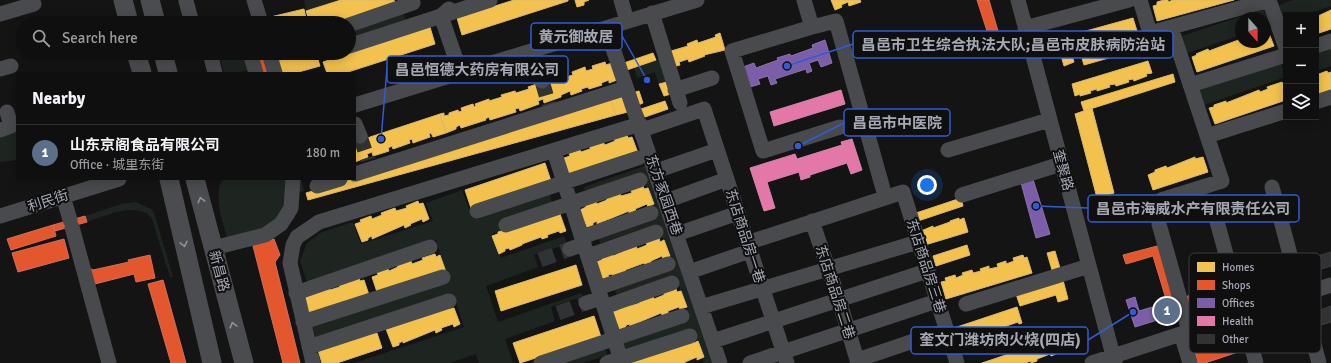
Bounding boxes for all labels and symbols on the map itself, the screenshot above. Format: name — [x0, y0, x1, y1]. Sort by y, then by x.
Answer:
north arrow — [1235, 12, 1271, 48]
callout: 黄元御故居 — [531, 23, 622, 50]
text: 黄元御故居 — [538, 28, 614, 46]
callout: 昌邑市卫生综合执法大队;昌邑市皮肤病防治站 — [853, 31, 1173, 58]
text: 昌邑市卫生综合执法大队;昌邑市皮肤病防治站 — [861, 36, 1165, 54]
callout: 昌邑恒德大药房有限公司 — [387, 56, 568, 83]
text: 昌邑恒德大药房有限公司 — [394, 61, 560, 79]
callout: 昌邑市中医院 — [844, 109, 950, 136]
text: 昌邑市中医院 — [852, 114, 942, 132]
street label: 奎聚路 — [1049, 148, 1077, 192]
street label: 东方家园西巷 — [642, 153, 686, 237]
your location — [917, 175, 937, 195]
street label: 利民街 — [25, 186, 71, 216]
street label: 东店商品房一巷 — [722, 187, 768, 285]
callout: 昌邑市海威水产有限责任公司 — [1088, 195, 1299, 222]
one-way arrow — [197, 196, 205, 203]
text: 昌邑市海威水产有限责任公司 — [1095, 200, 1291, 218]
street label: 东店商品房三巷 — [903, 217, 949, 315]
one-way arrow — [180, 241, 188, 247]
street label: 东店商品房二巷 — [812, 243, 858, 341]
street label: 新昌路 — [205, 249, 233, 293]
legend — [1189, 253, 1321, 353]
text: Homes — [1222, 261, 1254, 274]
text: Shops — [1222, 279, 1251, 292]
pin: 1 — [1154, 296, 1180, 326]
text: Offices — [1222, 297, 1255, 310]
text: Health — [1222, 315, 1253, 328]
one-way arrow — [230, 322, 238, 329]
callout: 奎文门潍坊肉火烧(四店) — [911, 327, 1088, 354]
text: 奎文门潍坊肉火烧(四店) — [919, 331, 1081, 349]
text: Other — [1222, 333, 1249, 346]

